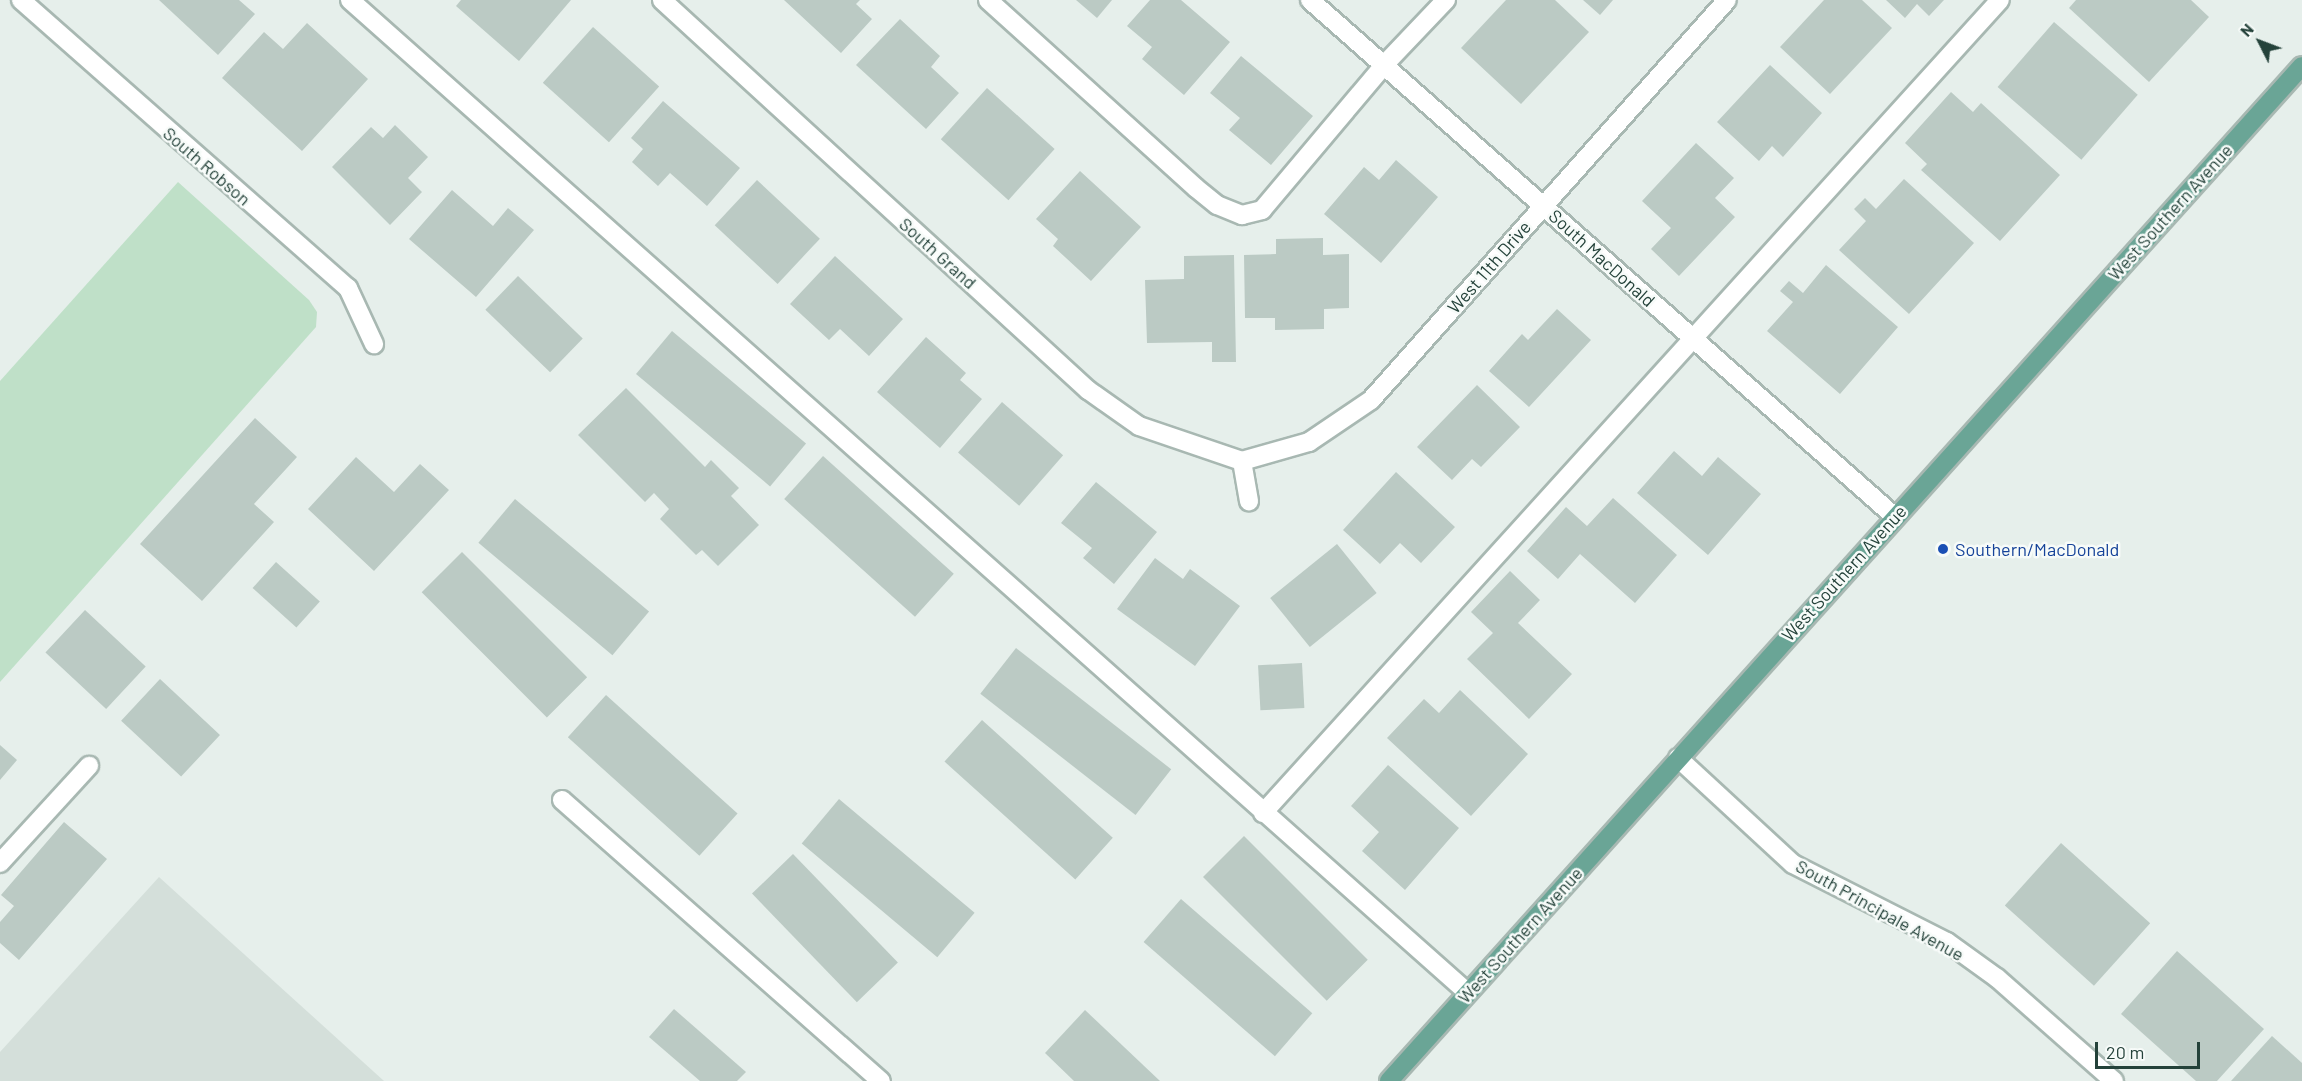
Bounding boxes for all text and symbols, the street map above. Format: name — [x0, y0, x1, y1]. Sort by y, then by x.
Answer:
north arrow — [2230, 12, 2290, 72]
text: N — [2236, 19, 2257, 40]
street label: South Robson — [159, 122, 255, 210]
street label: West Southern Avenue — [2103, 139, 2237, 285]
street label: South MacDonald — [1545, 205, 1659, 311]
street label: South Grand — [895, 213, 981, 293]
street label: West 11th Drive — [1443, 216, 1535, 318]
street label: West Southern Avenue — [1777, 500, 1911, 646]
place label: Southern/MacDonald — [1955, 538, 2119, 560]
marker: Southern/MacDonald — [1936, 542, 1950, 556]
street label: South Principale Avenue — [1792, 855, 1968, 965]
street label: West Southern Avenue — [1453, 862, 1587, 1008]
scale bar — [2098, 1030, 2203, 1068]
text: 20 m — [2106, 1041, 2144, 1063]

